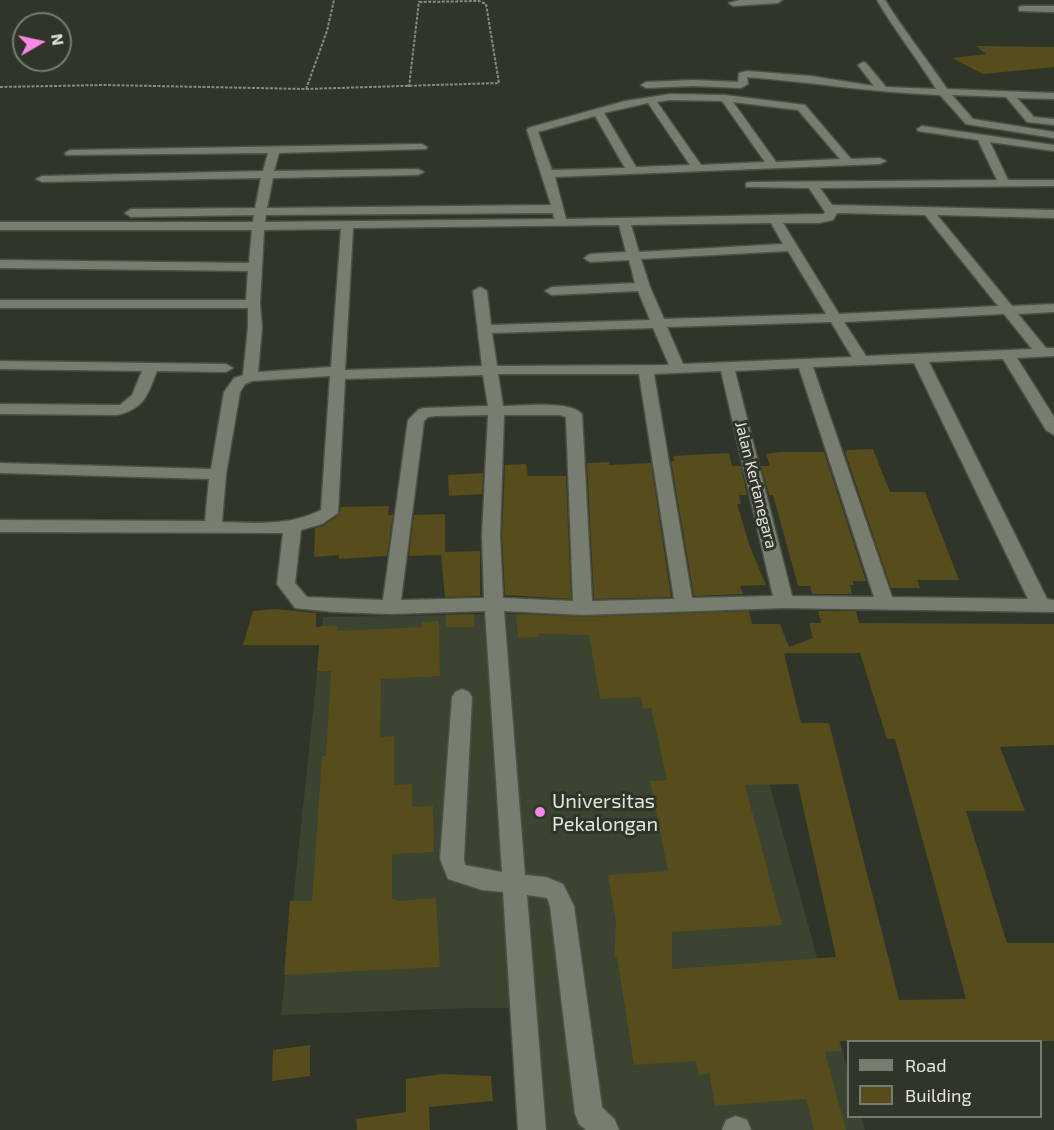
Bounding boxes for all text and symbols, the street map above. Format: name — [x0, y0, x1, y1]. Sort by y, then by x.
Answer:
north arrow — [12, 12, 72, 72]
text: N — [48, 32, 69, 47]
street label: Jalan Kertanegara — [731, 419, 781, 551]
place label: Universitas Pekalongan — [552, 789, 658, 836]
marker: Universitas Pekalongan — [533, 805, 547, 819]
legend — [847, 1040, 1042, 1118]
text: Road — [905, 1054, 946, 1076]
text: Building — [905, 1084, 972, 1106]

